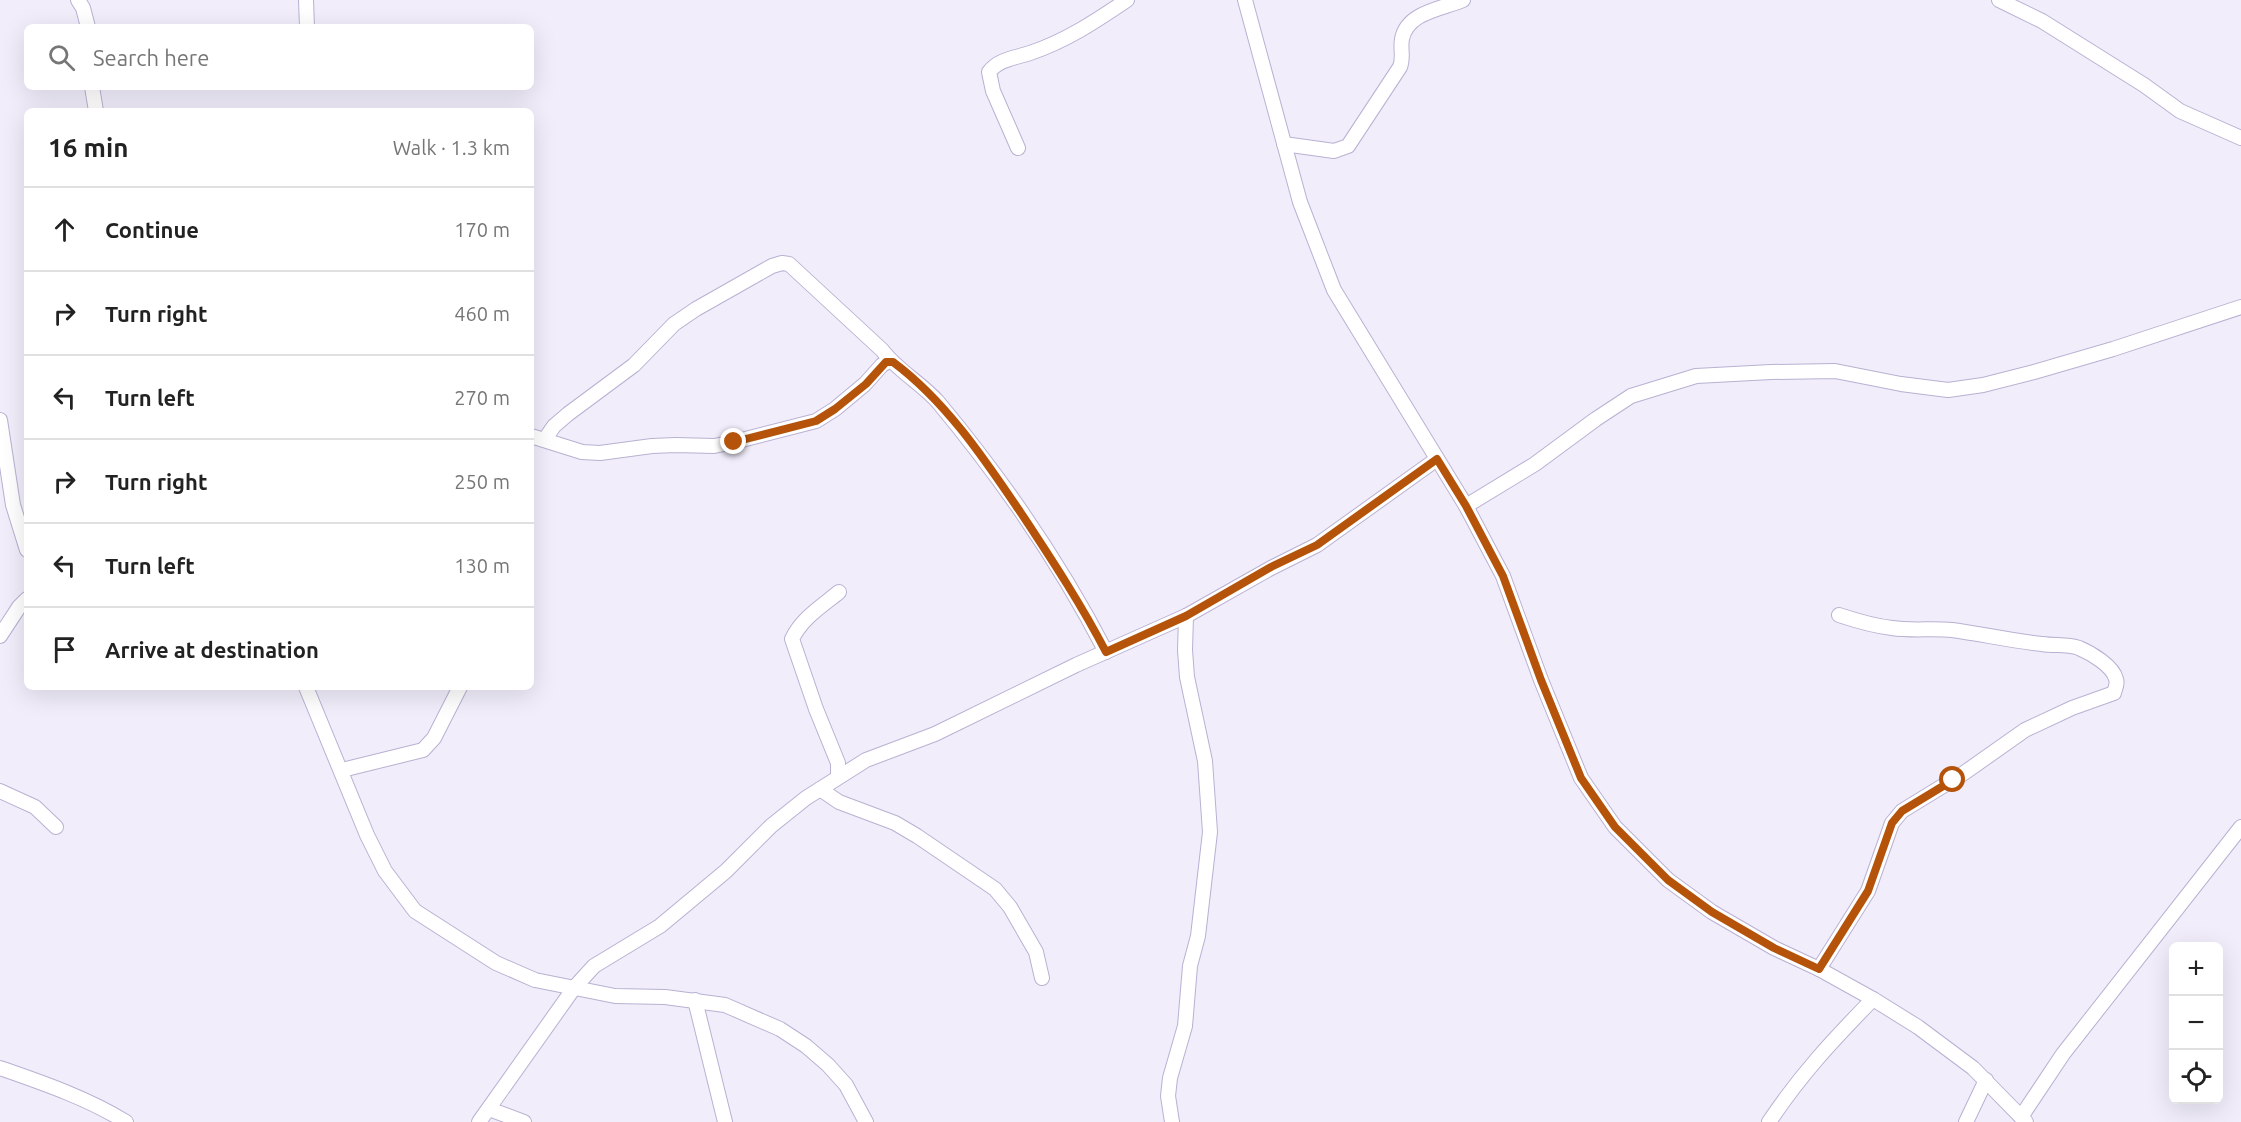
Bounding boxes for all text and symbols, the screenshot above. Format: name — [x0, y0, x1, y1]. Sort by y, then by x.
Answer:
search box — [24, 24, 534, 90]
icon: search — [45, 41, 78, 74]
text: Search here — [93, 45, 209, 70]
text: 16 min — [48, 133, 128, 162]
text: Walk · 1.3 km — [393, 136, 510, 159]
icon: ahead — [48, 213, 81, 246]
text: Continue — [105, 217, 199, 242]
text: 170 m — [454, 218, 510, 241]
icon: right — [48, 297, 81, 330]
text: Turn right — [105, 301, 207, 326]
text: 460 m — [454, 302, 510, 325]
icon: left — [48, 381, 81, 414]
text: Turn left — [105, 385, 195, 410]
text: 270 m — [454, 386, 510, 409]
route end — [720, 428, 746, 454]
icon: right — [48, 465, 81, 498]
text: Turn right — [105, 469, 207, 494]
text: 250 m — [454, 470, 510, 493]
icon: left — [48, 549, 81, 582]
text: Turn left — [105, 553, 195, 578]
text: 130 m — [454, 554, 510, 577]
icon: arrive — [48, 633, 81, 666]
text: Arrive at destination — [105, 637, 319, 662]
route start — [1939, 766, 1965, 792]
map controls — [2169, 942, 2223, 1104]
button: + — [2169, 942, 2223, 996]
button: − — [2169, 996, 2223, 1050]
button: locate — [2169, 1050, 2223, 1104]

